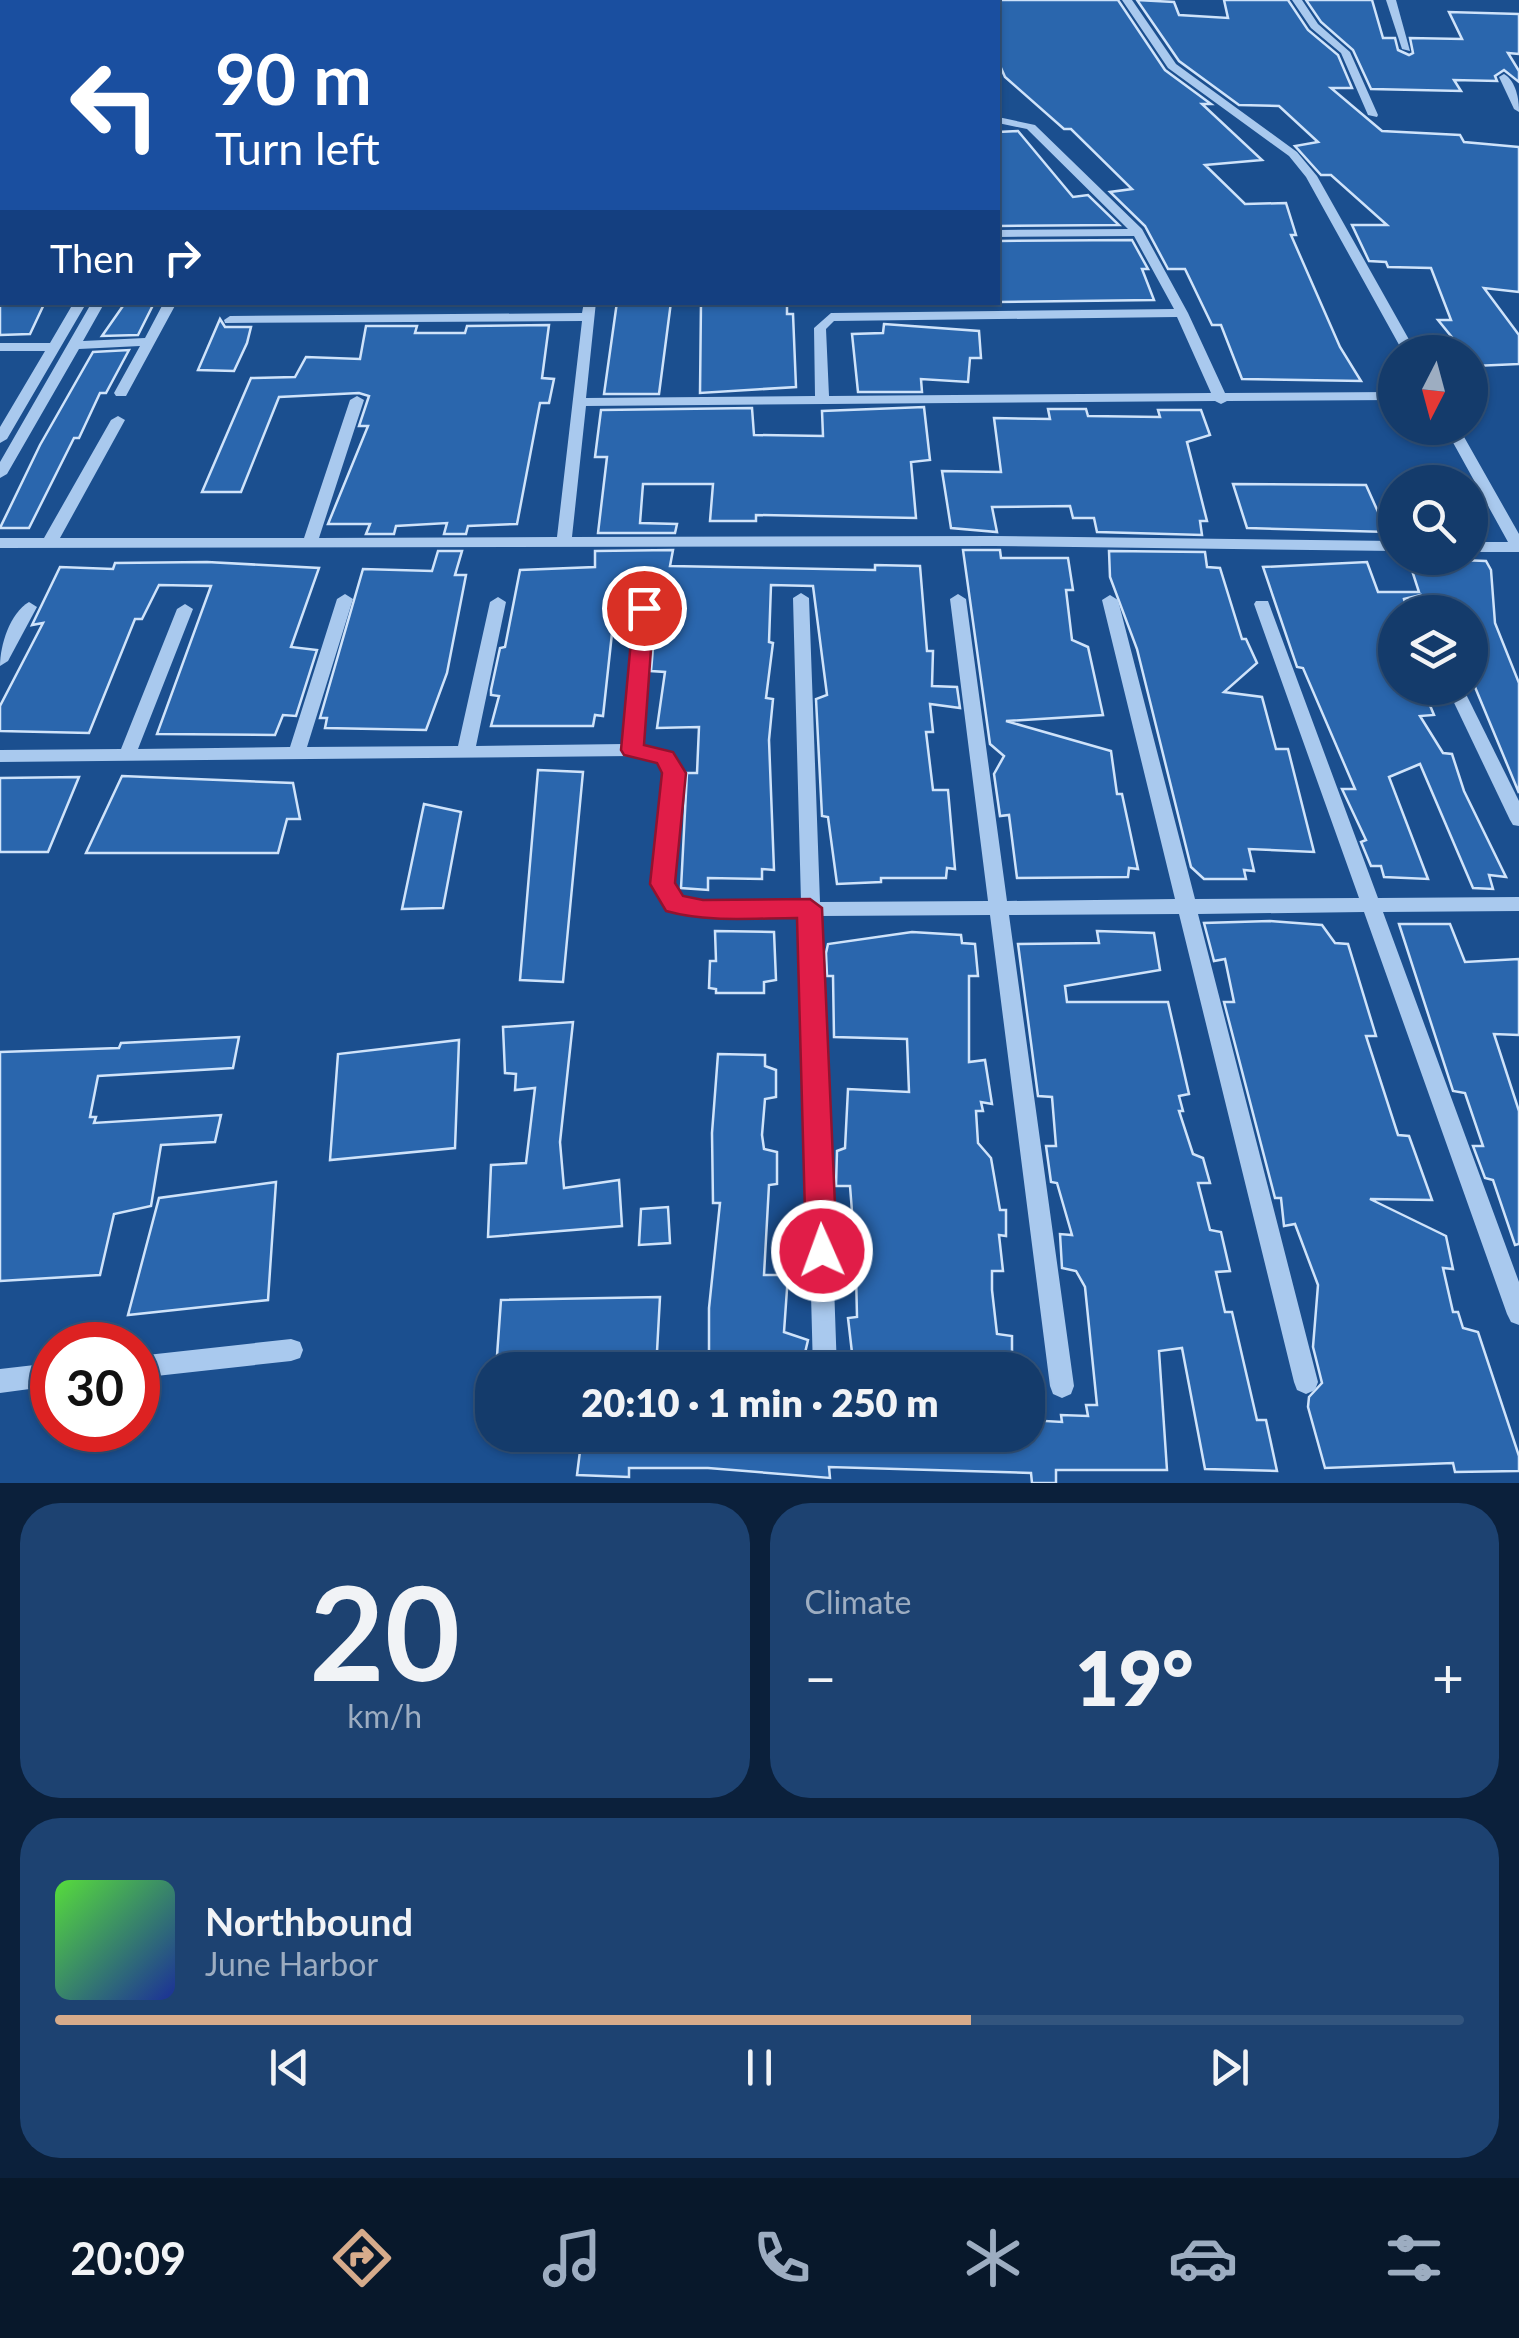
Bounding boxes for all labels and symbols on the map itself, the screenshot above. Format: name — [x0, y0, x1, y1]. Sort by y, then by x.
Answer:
north arrow — [1378, 335, 1488, 445]
pin — [602, 566, 687, 651]
position arrow — [770, 1199, 874, 1303]
speed limit sign: 30 — [30, 1322, 160, 1452]

